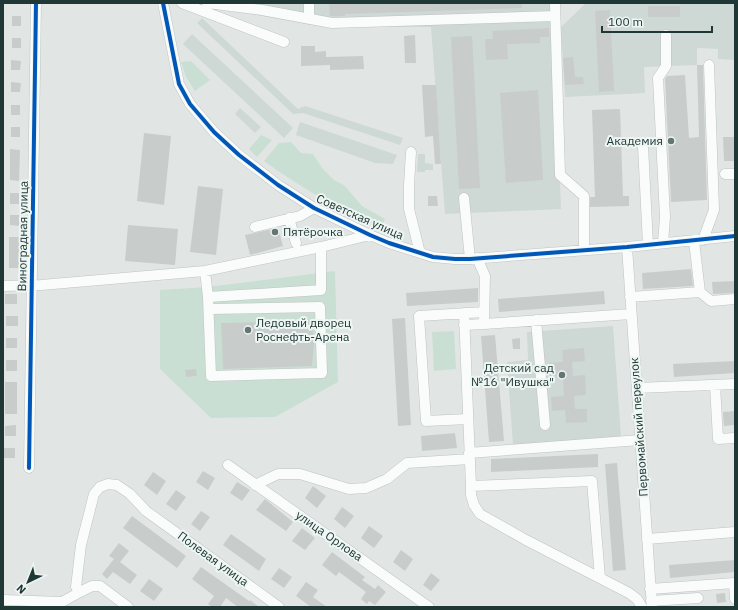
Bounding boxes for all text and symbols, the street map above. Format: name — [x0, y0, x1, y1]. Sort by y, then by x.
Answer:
scale bar — [602, 8, 712, 34]
text: 100 m — [608, 14, 643, 29]
place label: Академия — [607, 133, 663, 148]
marker: Академия — [666, 136, 676, 146]
street label: Виноградная улица — [14, 180, 31, 291]
street label: Советская улица — [314, 191, 407, 243]
place label: Пятёрочка — [283, 224, 343, 239]
marker: Пятёрочка — [270, 227, 280, 237]
place label: Ледовый дворец Роснефть-Арена — [256, 315, 351, 344]
marker: Ледовый дворец Роснефть-Арена — [243, 325, 253, 335]
street label: Первомайский переулок — [626, 357, 651, 497]
place label: Детский сад №16 "Ивушка" — [471, 360, 554, 389]
marker: Детский сад №16 "Ивушка" — [557, 370, 567, 380]
street label: улица Орлова — [293, 507, 366, 564]
street label: Полевая улица — [175, 528, 252, 590]
north arrow — [8, 562, 48, 602]
text: N — [13, 581, 29, 597]

